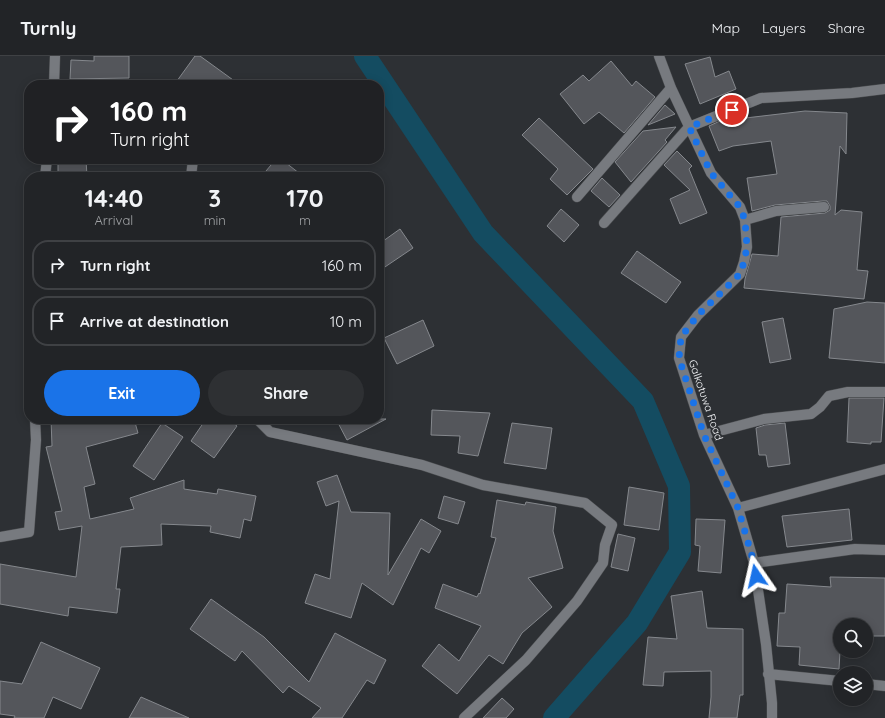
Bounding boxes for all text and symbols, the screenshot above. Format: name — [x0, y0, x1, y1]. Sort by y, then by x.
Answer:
text: Turnly — [20, 16, 76, 40]
text: Map — [711, 19, 740, 37]
text: Layers — [762, 19, 806, 37]
text: Share — [828, 19, 865, 37]
text: 160 m — [110, 93, 187, 128]
pin — [715, 93, 749, 127]
icon: right — [44, 96, 96, 148]
icon: arrive — [721, 99, 743, 121]
text: Turn right — [110, 128, 190, 151]
text: 14:40 — [84, 183, 143, 213]
text: 3 — [208, 183, 221, 213]
text: 170 — [286, 183, 324, 213]
text: Arrival — [94, 212, 133, 228]
text: min — [204, 212, 226, 228]
text: m — [299, 212, 311, 228]
icon: right — [46, 254, 68, 276]
text: Turn right — [80, 256, 151, 275]
text: 160 m — [322, 256, 362, 275]
icon: arrive — [46, 310, 68, 332]
text: Arrive at destination — [80, 312, 229, 331]
text: 10 m — [330, 312, 362, 331]
street label: Galkotuwa Road — [686, 358, 726, 442]
button: Exit — [44, 370, 200, 416]
button: Share — [208, 370, 364, 416]
position arrow — [735, 555, 777, 597]
map controls — [833, 618, 873, 706]
button: search — [833, 618, 873, 658]
button: layers — [833, 666, 873, 706]

